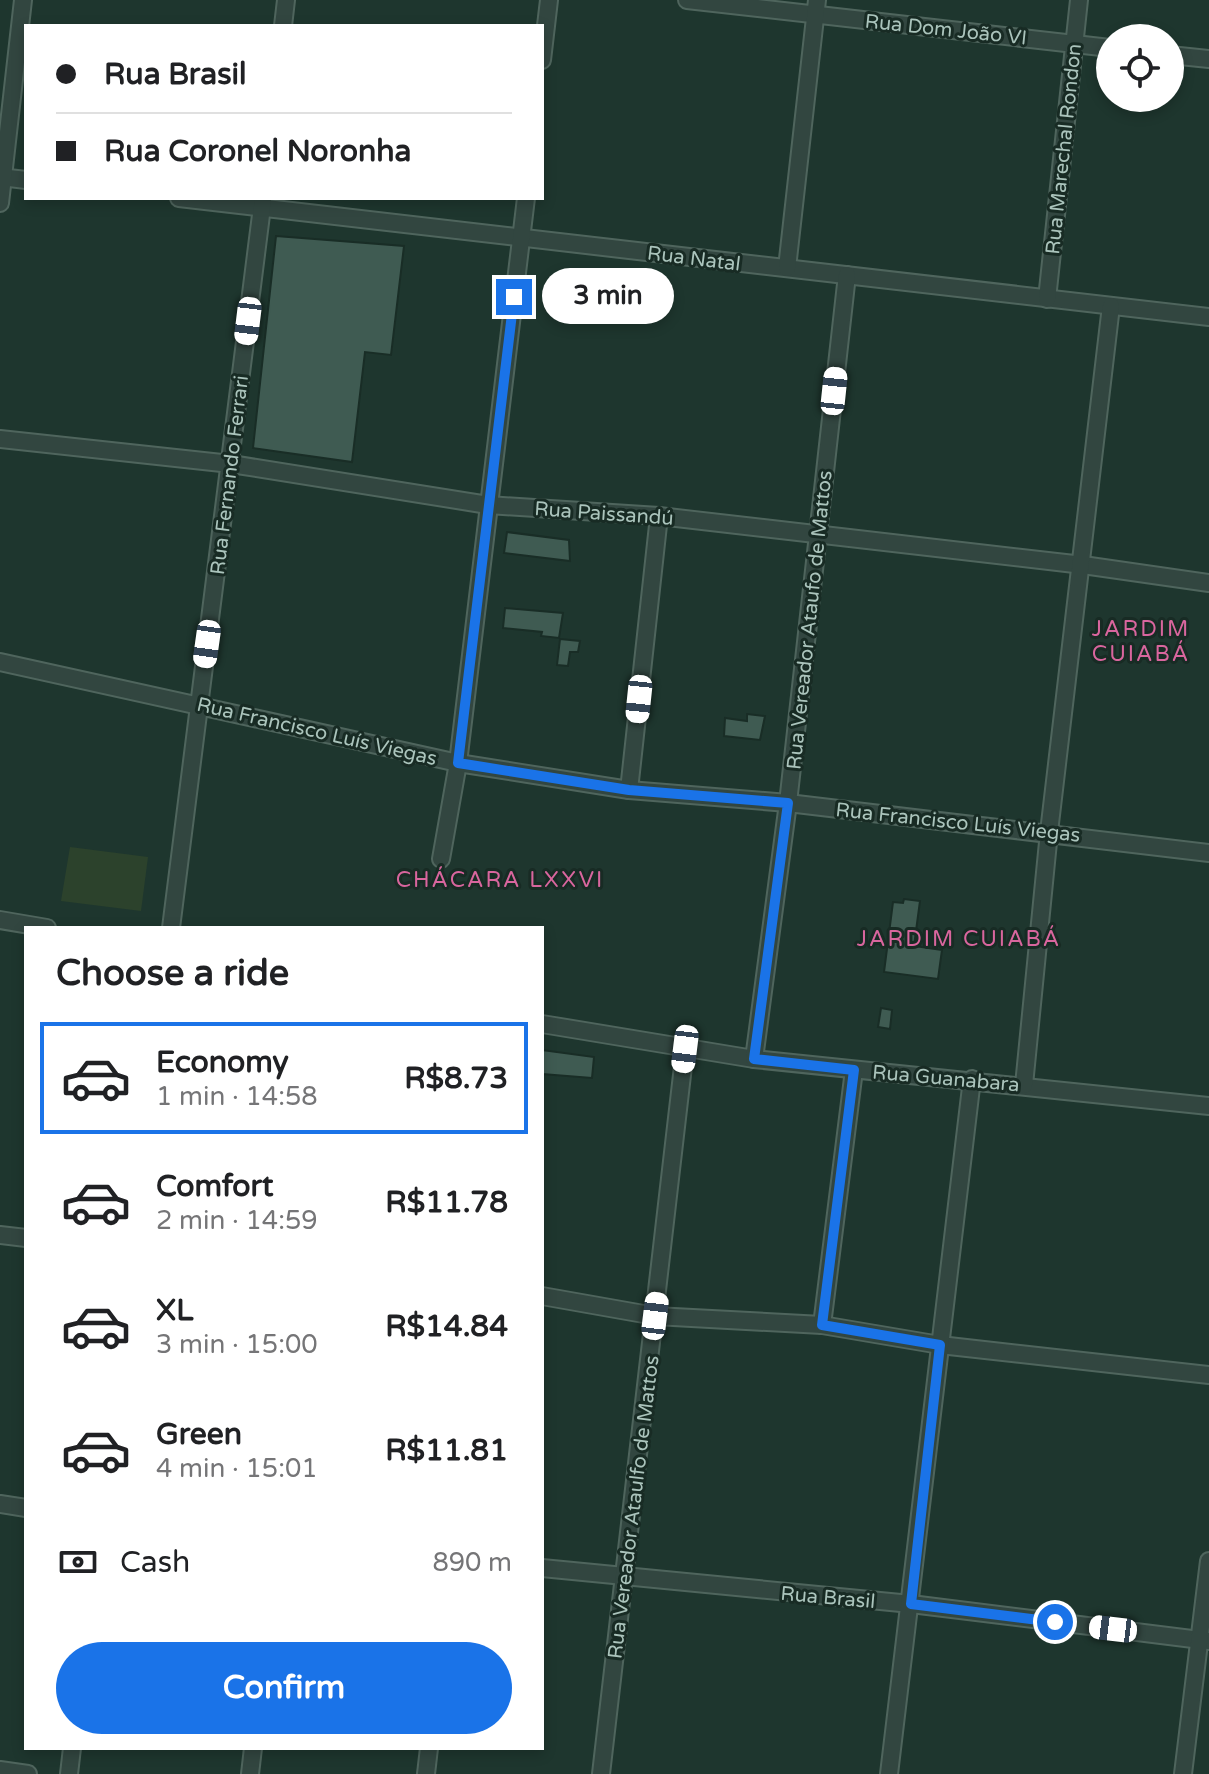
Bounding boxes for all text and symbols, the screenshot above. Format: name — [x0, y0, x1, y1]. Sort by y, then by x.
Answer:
street label: Rua Dom João VI — [864, 10, 1028, 50]
map controls — [1096, 24, 1184, 112]
button: locate — [1096, 24, 1184, 112]
street label: Rua Marechal Rondon — [1041, 42, 1087, 256]
text: Rua Brasil — [104, 56, 247, 93]
text: Rua Coronel Noronha — [104, 133, 411, 170]
street label: Rua Natal — [646, 241, 742, 277]
callout: 3 min — [542, 269, 674, 325]
route end — [496, 279, 532, 315]
text: 3 min — [573, 280, 643, 311]
car — [233, 296, 263, 346]
car — [820, 366, 848, 416]
street label: Rua Fernando Ferrari — [206, 374, 254, 576]
street label: Rua Vereador Ataufo de Mattos — [782, 469, 838, 771]
street label: Rua Paissandú — [534, 497, 674, 531]
district label: JARDIM CUIABÁ — [1092, 616, 1190, 667]
car — [192, 619, 222, 669]
car — [625, 674, 653, 724]
street label: Rua Francisco Luís Viegas — [194, 693, 439, 771]
street label: Rua Francisco Luís Viegas — [834, 798, 1081, 848]
district label: CHÁCARA LXXVI — [396, 866, 604, 893]
district label: JARDIM CUIABÁ — [857, 925, 1061, 952]
text: Choose a ride — [56, 952, 289, 995]
car — [670, 1024, 700, 1074]
icon: car — [60, 1042, 132, 1114]
text: Economy — [156, 1044, 289, 1081]
text: R$8.73 — [404, 1060, 508, 1097]
street label: Rua Guanabara — [871, 1061, 1020, 1097]
text: 1 min · 14:58 — [156, 1081, 318, 1112]
icon: car — [60, 1166, 132, 1238]
text: Comfort — [156, 1168, 274, 1205]
text: R$11.78 — [385, 1184, 508, 1221]
text: 2 min · 14:59 — [156, 1205, 318, 1236]
icon: car — [60, 1290, 132, 1362]
car — [640, 1291, 670, 1341]
text: XL — [156, 1292, 193, 1329]
text: R$14.84 — [385, 1308, 508, 1345]
text: 3 min · 15:00 — [156, 1329, 318, 1360]
street label: Rua Vereador Ataulfo de Mattos — [603, 1354, 665, 1660]
icon: car — [60, 1414, 132, 1486]
text: Green — [156, 1416, 242, 1453]
text: R$11.81 — [385, 1432, 508, 1469]
text: 4 min · 15:01 — [156, 1453, 318, 1484]
icon: cash — [56, 1540, 100, 1584]
text: Cash — [120, 1544, 190, 1581]
text: 890 m — [432, 1547, 512, 1578]
street label: Rua Brasil — [780, 1582, 876, 1614]
route start — [1037, 1604, 1073, 1640]
car — [1088, 1614, 1138, 1644]
button: Confirm — [56, 1642, 512, 1734]

